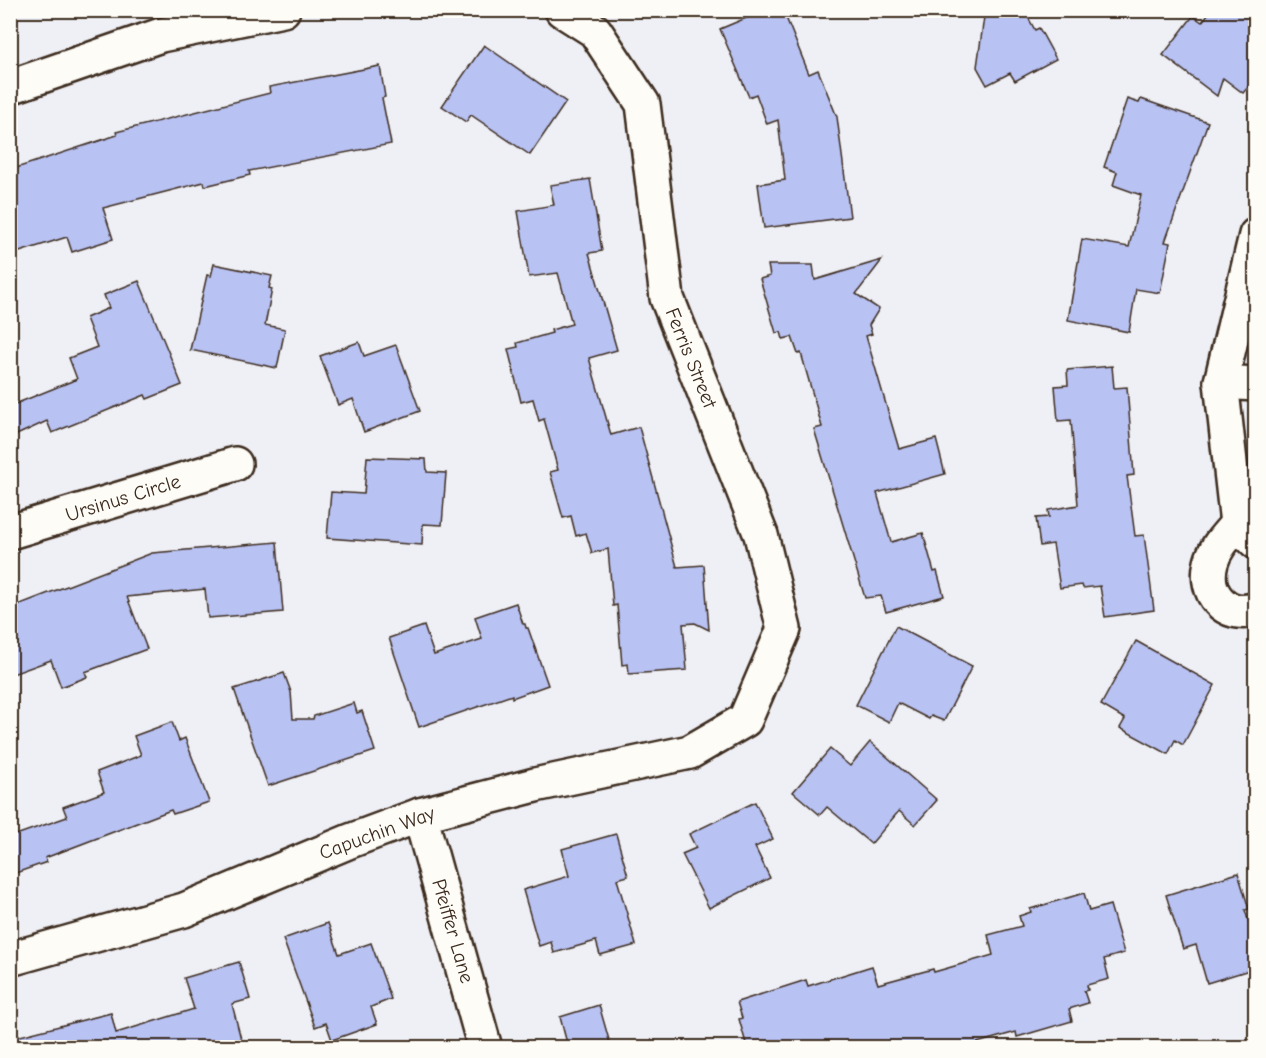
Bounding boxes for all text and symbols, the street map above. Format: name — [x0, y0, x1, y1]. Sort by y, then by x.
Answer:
street label: Ferris Street — [660, 305, 722, 413]
street label: Ursinus Circle — [63, 470, 183, 526]
street label: Capuchin Way — [316, 801, 438, 865]
street label: Pfeiffer Lane — [427, 876, 479, 986]

